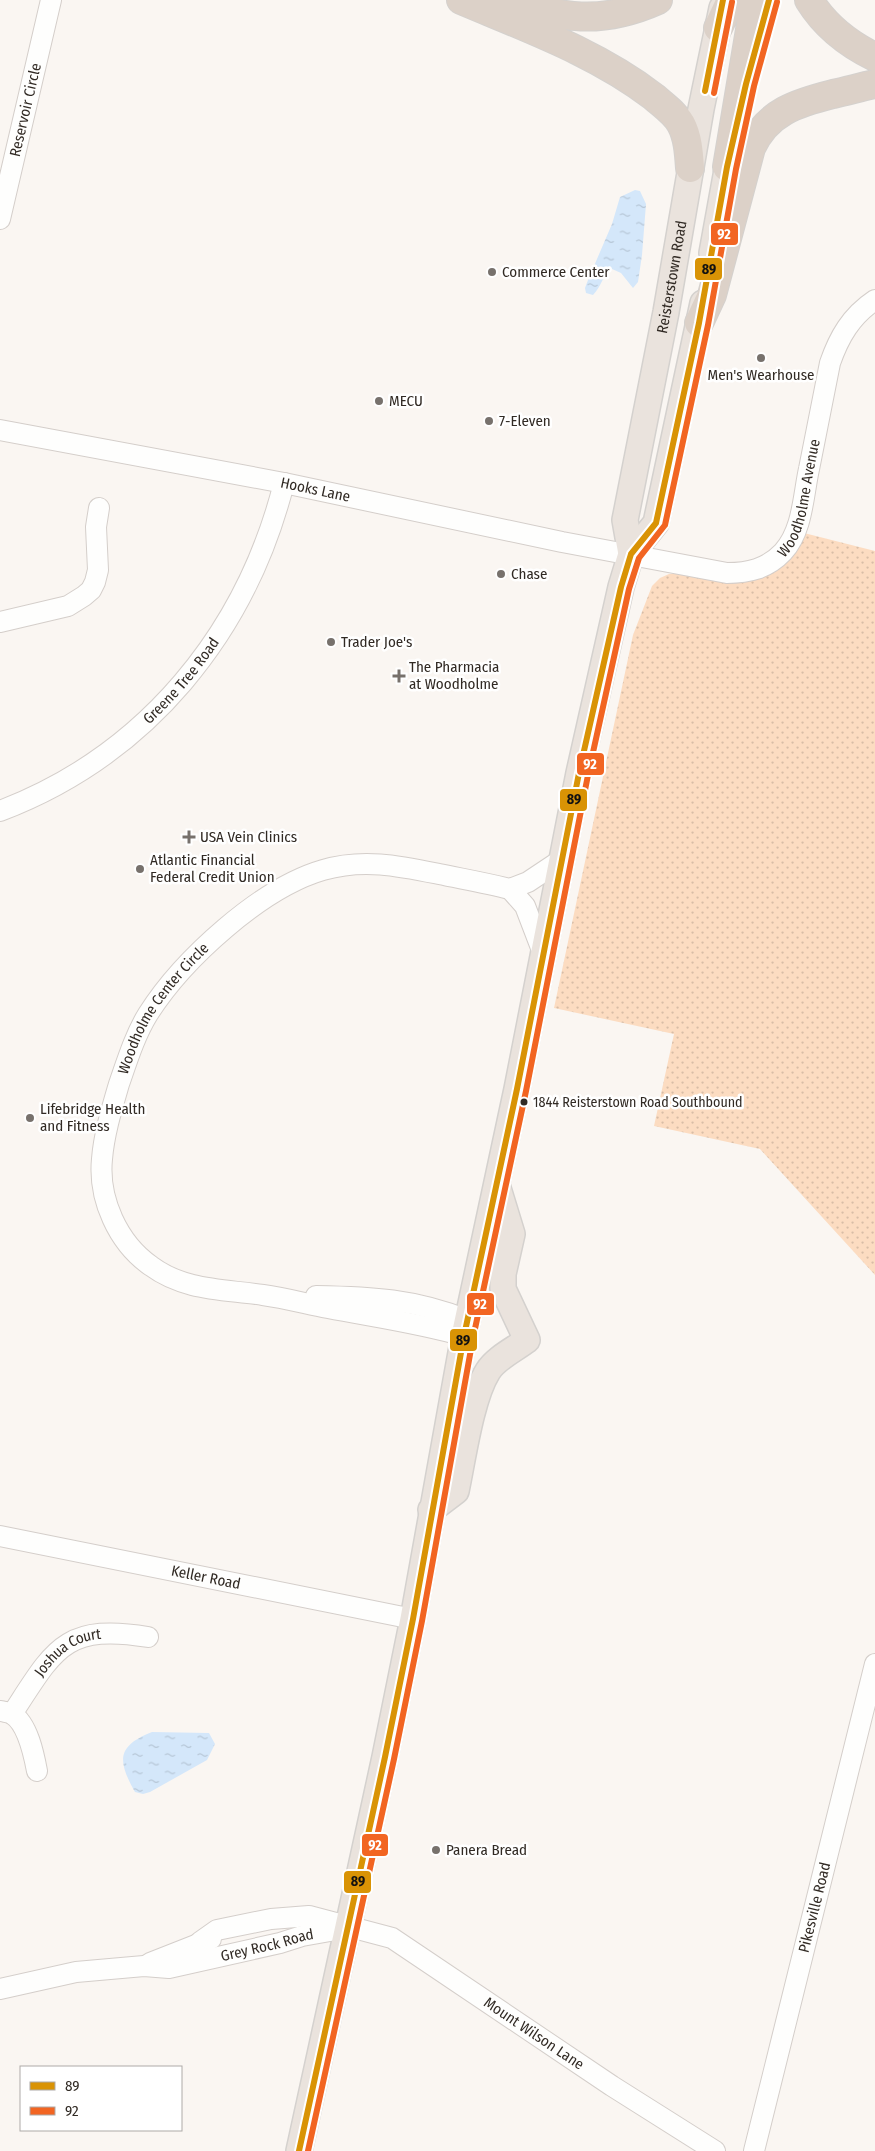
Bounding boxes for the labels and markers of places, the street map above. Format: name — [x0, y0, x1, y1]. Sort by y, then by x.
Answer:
place label: Commerce Center — [502, 263, 610, 281]
marker: Commerce Center — [486, 266, 498, 278]
marker: Men's Wearhouse — [755, 352, 767, 364]
place label: Men's Wearhouse — [707, 366, 815, 384]
place label: MECU — [389, 392, 423, 410]
marker: MECU — [373, 395, 385, 407]
place label: 7-Eleven — [499, 412, 551, 430]
marker: 7-Eleven — [483, 415, 495, 427]
place label: Chase — [511, 565, 547, 583]
marker: Chase — [495, 568, 507, 580]
place label: Trader Joe's — [341, 633, 412, 651]
marker: Trader Joe's — [325, 636, 337, 648]
place label: The Pharmacia at Woodholme — [409, 658, 499, 693]
marker: The Pharmacia at Woodholme — [393, 670, 405, 682]
place label: USA Vein Clinics — [200, 828, 297, 846]
marker: USA Vein Clinics — [182, 830, 196, 844]
place label: Atlantic Financial Federal Credit Union — [150, 851, 275, 886]
marker: Atlantic Financial Federal Credit Union — [134, 863, 146, 875]
place label: 1844 Reisterstown Road Southbound — [533, 1094, 743, 1111]
marker: 1844 Reisterstown Road Southbound — [519, 1097, 529, 1107]
place label: Lifebridge Health and Fitness — [40, 1100, 145, 1135]
marker: Lifebridge Health and Fitness — [24, 1112, 36, 1124]
place label: Panera Bread — [446, 1841, 527, 1859]
marker: Panera Bread — [430, 1844, 442, 1856]

